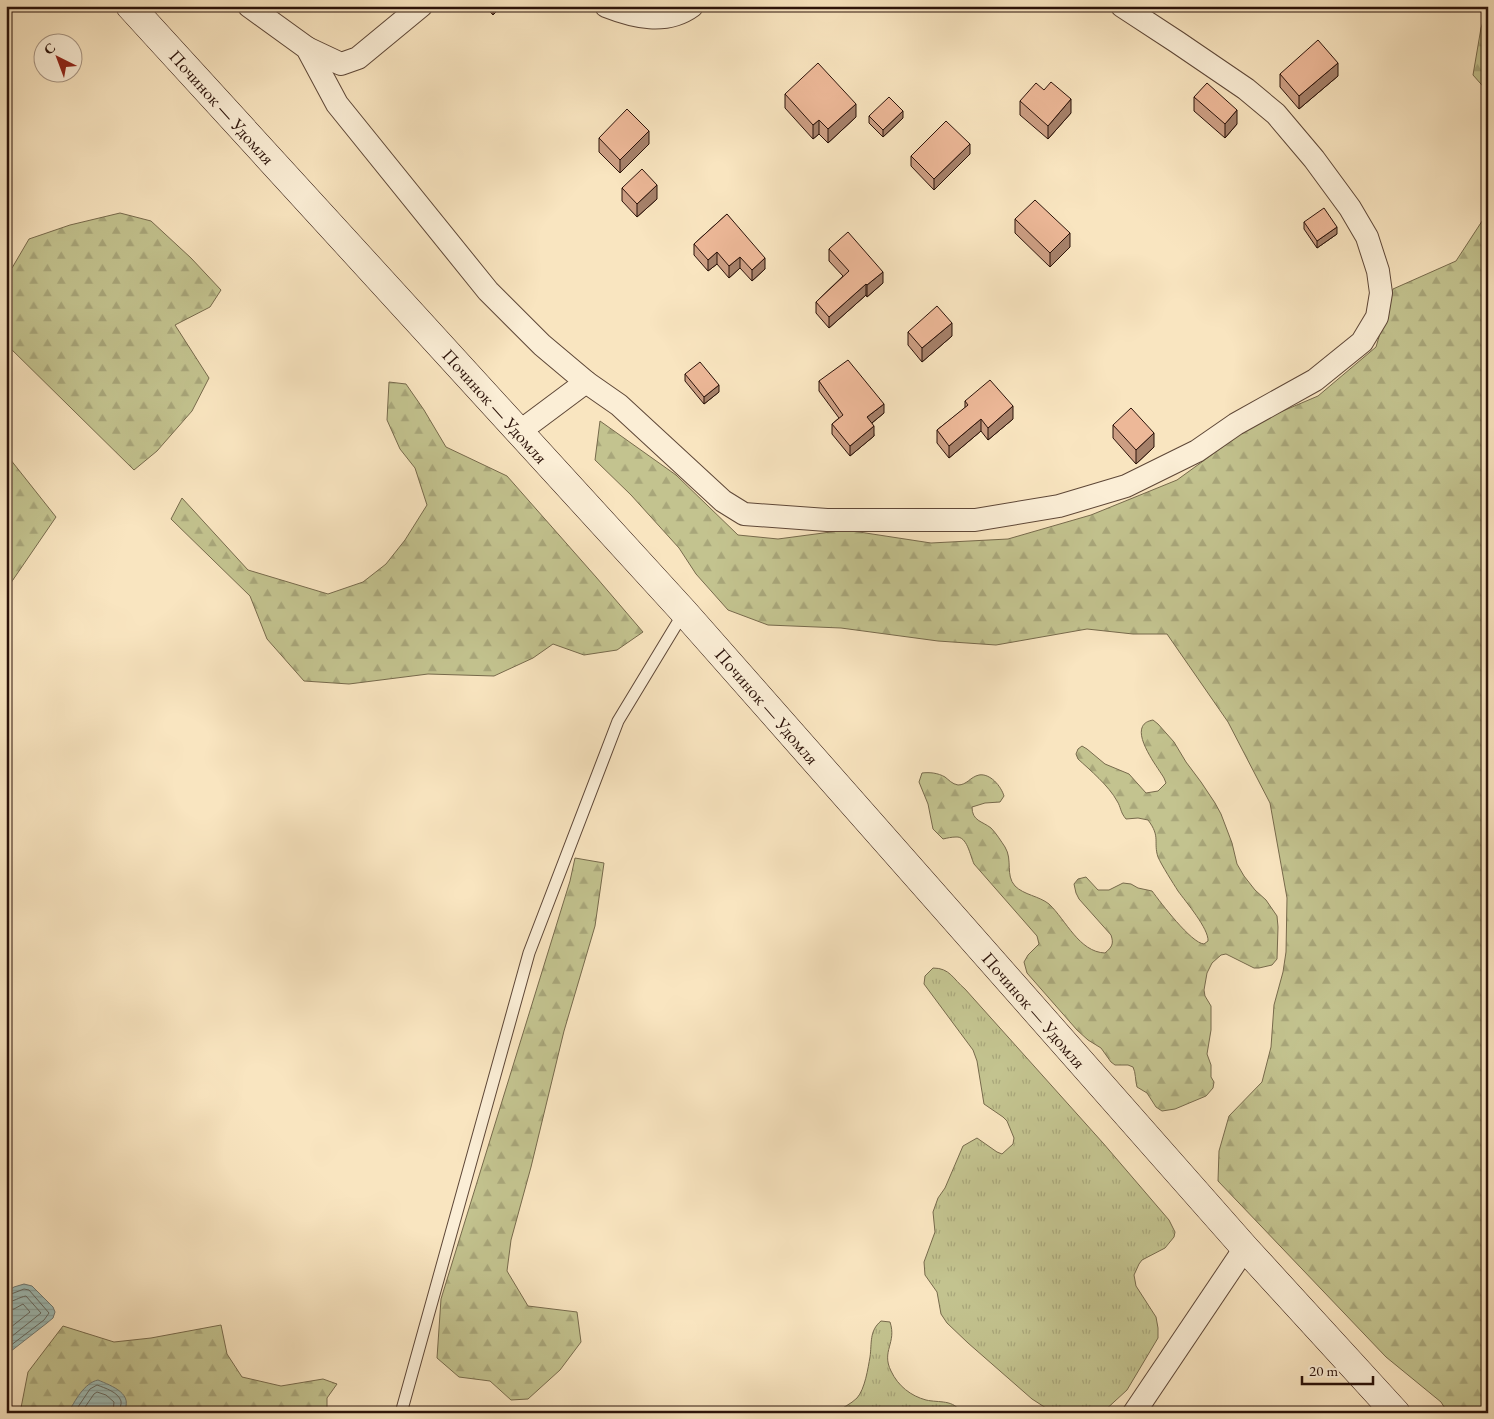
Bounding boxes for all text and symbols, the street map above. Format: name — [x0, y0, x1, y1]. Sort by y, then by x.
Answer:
north arrow — [32, 32, 82, 82]
text: С — [40, 38, 59, 58]
street label: Починок — Удомля — [164, 45, 280, 169]
street label: Починок — Удомля — [437, 344, 553, 468]
street label: Починок — Удомля — [710, 643, 824, 769]
street label: Починок — Удомля — [977, 947, 1091, 1073]
scale bar — [1302, 1354, 1373, 1386]
text: 20 m — [1309, 1361, 1338, 1380]

